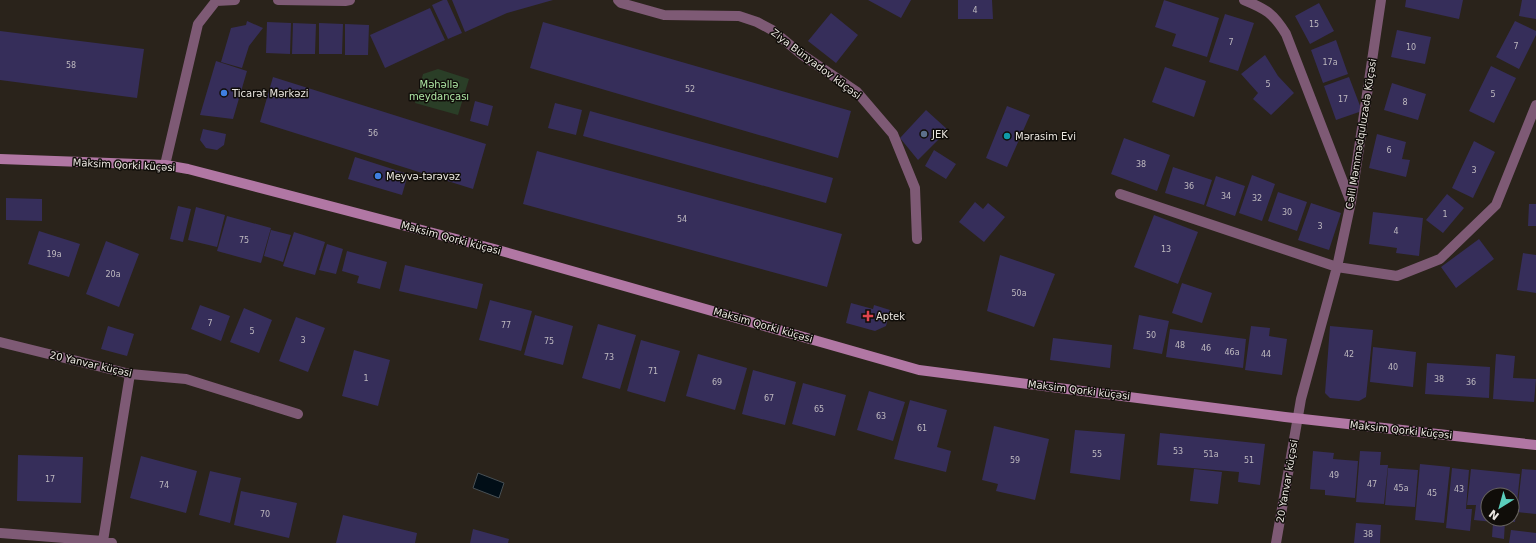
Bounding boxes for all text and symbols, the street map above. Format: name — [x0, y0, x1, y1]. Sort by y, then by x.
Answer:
house number: 4 — [972, 6, 978, 15]
house number: 15 — [1309, 20, 1319, 29]
street label: Ziya Bünyadov küçəsi — [769, 27, 863, 101]
house number: 7 — [1228, 38, 1234, 47]
house number: 7 — [1513, 42, 1519, 51]
house number: 10 — [1406, 43, 1416, 52]
house number: 17a — [1322, 58, 1338, 67]
street label: Cəlil Məmmədquluzadə Küçəsi — [1344, 58, 1378, 210]
house number: 58 — [66, 61, 76, 70]
park label: Məhəllə meydançası — [409, 79, 469, 102]
house number: 5 — [1265, 80, 1271, 89]
house number: 52 — [685, 85, 695, 94]
marker: Ticarət Mərkəzi — [219, 88, 229, 98]
place label: Ticarət Mərkəzi — [231, 88, 308, 99]
house number: 5 — [1490, 90, 1496, 99]
house number: 17 — [1338, 95, 1348, 104]
house number: 8 — [1402, 98, 1408, 107]
house number: 56 — [368, 129, 378, 138]
marker: JEK — [919, 129, 929, 139]
place label: JEK — [931, 129, 948, 140]
marker: Mərasim Evi — [1002, 131, 1012, 141]
place label: Mərasim Evi — [1015, 131, 1076, 142]
house number: 6 — [1386, 146, 1392, 155]
street label: Maksim Qorki küçəsi — [72, 157, 176, 173]
house number: 38 — [1136, 160, 1146, 169]
house number: 3 — [1471, 166, 1477, 175]
marker: Meyvə-tərəvəz — [373, 171, 383, 181]
place label: Meyvə-tərəvəz — [386, 171, 460, 182]
house number: 36 — [1184, 182, 1194, 191]
house number: 34 — [1221, 192, 1231, 201]
house number: 32 — [1252, 194, 1262, 203]
house number: 30 — [1282, 208, 1292, 217]
house number: 1 — [1442, 210, 1448, 219]
house number: 54 — [677, 215, 687, 224]
street label: Maksim Qorki küçəsi — [400, 219, 502, 257]
house number: 3 — [1317, 222, 1323, 231]
house number: 4 — [1393, 227, 1399, 236]
house number: 75 — [239, 236, 249, 245]
house number: 13 — [1161, 245, 1171, 254]
house number: 19a — [46, 250, 62, 259]
house number: 20a — [105, 270, 121, 279]
house number: 50a — [1011, 289, 1027, 298]
street label: Maksim Qorki küçəsi — [712, 306, 814, 344]
marker: Aptek — [863, 311, 873, 321]
place label: Aptek — [876, 311, 905, 322]
house number: 7 — [207, 319, 213, 328]
house number: 77 — [501, 321, 511, 330]
house number: 5 — [249, 327, 255, 336]
house number: 50 — [1146, 331, 1156, 340]
house number: 3 — [300, 336, 306, 345]
house number: 75 — [544, 337, 554, 346]
house number: 48 — [1175, 341, 1185, 350]
house number: 46 — [1201, 344, 1211, 353]
house number: 46a — [1224, 348, 1240, 357]
street label: 20 Yanvar küçəsi — [49, 349, 133, 379]
house number: 44 — [1261, 350, 1271, 359]
house number: 42 — [1344, 350, 1354, 359]
house number: 73 — [604, 353, 614, 362]
house number: 40 — [1388, 363, 1398, 372]
house number: 71 — [648, 367, 658, 376]
house number: 1 — [363, 374, 369, 383]
house number: 38 — [1434, 375, 1444, 384]
house number: 69 — [712, 378, 722, 387]
street label: Maksim Qorki küçəsi — [1027, 378, 1131, 402]
house number: 36 — [1466, 378, 1476, 387]
house number: 67 — [764, 394, 774, 403]
house number: 65 — [814, 405, 824, 414]
house number: 63 — [876, 412, 886, 421]
street label: Maksim Qorki küçəsi — [1349, 419, 1453, 441]
house number: 61 — [917, 424, 927, 433]
street label: 20 Yanvar küçəsi — [1274, 439, 1300, 523]
house number: 53 — [1173, 447, 1183, 456]
house number: 55 — [1092, 450, 1102, 459]
house number: 51a — [1203, 450, 1219, 459]
house number: 59 — [1010, 456, 1020, 465]
house number: 51 — [1244, 456, 1254, 465]
house number: 49 — [1329, 471, 1339, 480]
house number: 17 — [45, 475, 55, 484]
house number: 47 — [1367, 480, 1377, 489]
house number: 74 — [159, 481, 169, 490]
house number: 45a — [1393, 484, 1409, 493]
house number: 43 — [1454, 485, 1464, 494]
north arrow — [1480, 487, 1520, 527]
house number: 45 — [1427, 489, 1437, 498]
text: N — [1487, 507, 1502, 523]
house number: 70 — [260, 510, 270, 519]
house number: 38 — [1363, 530, 1373, 539]

